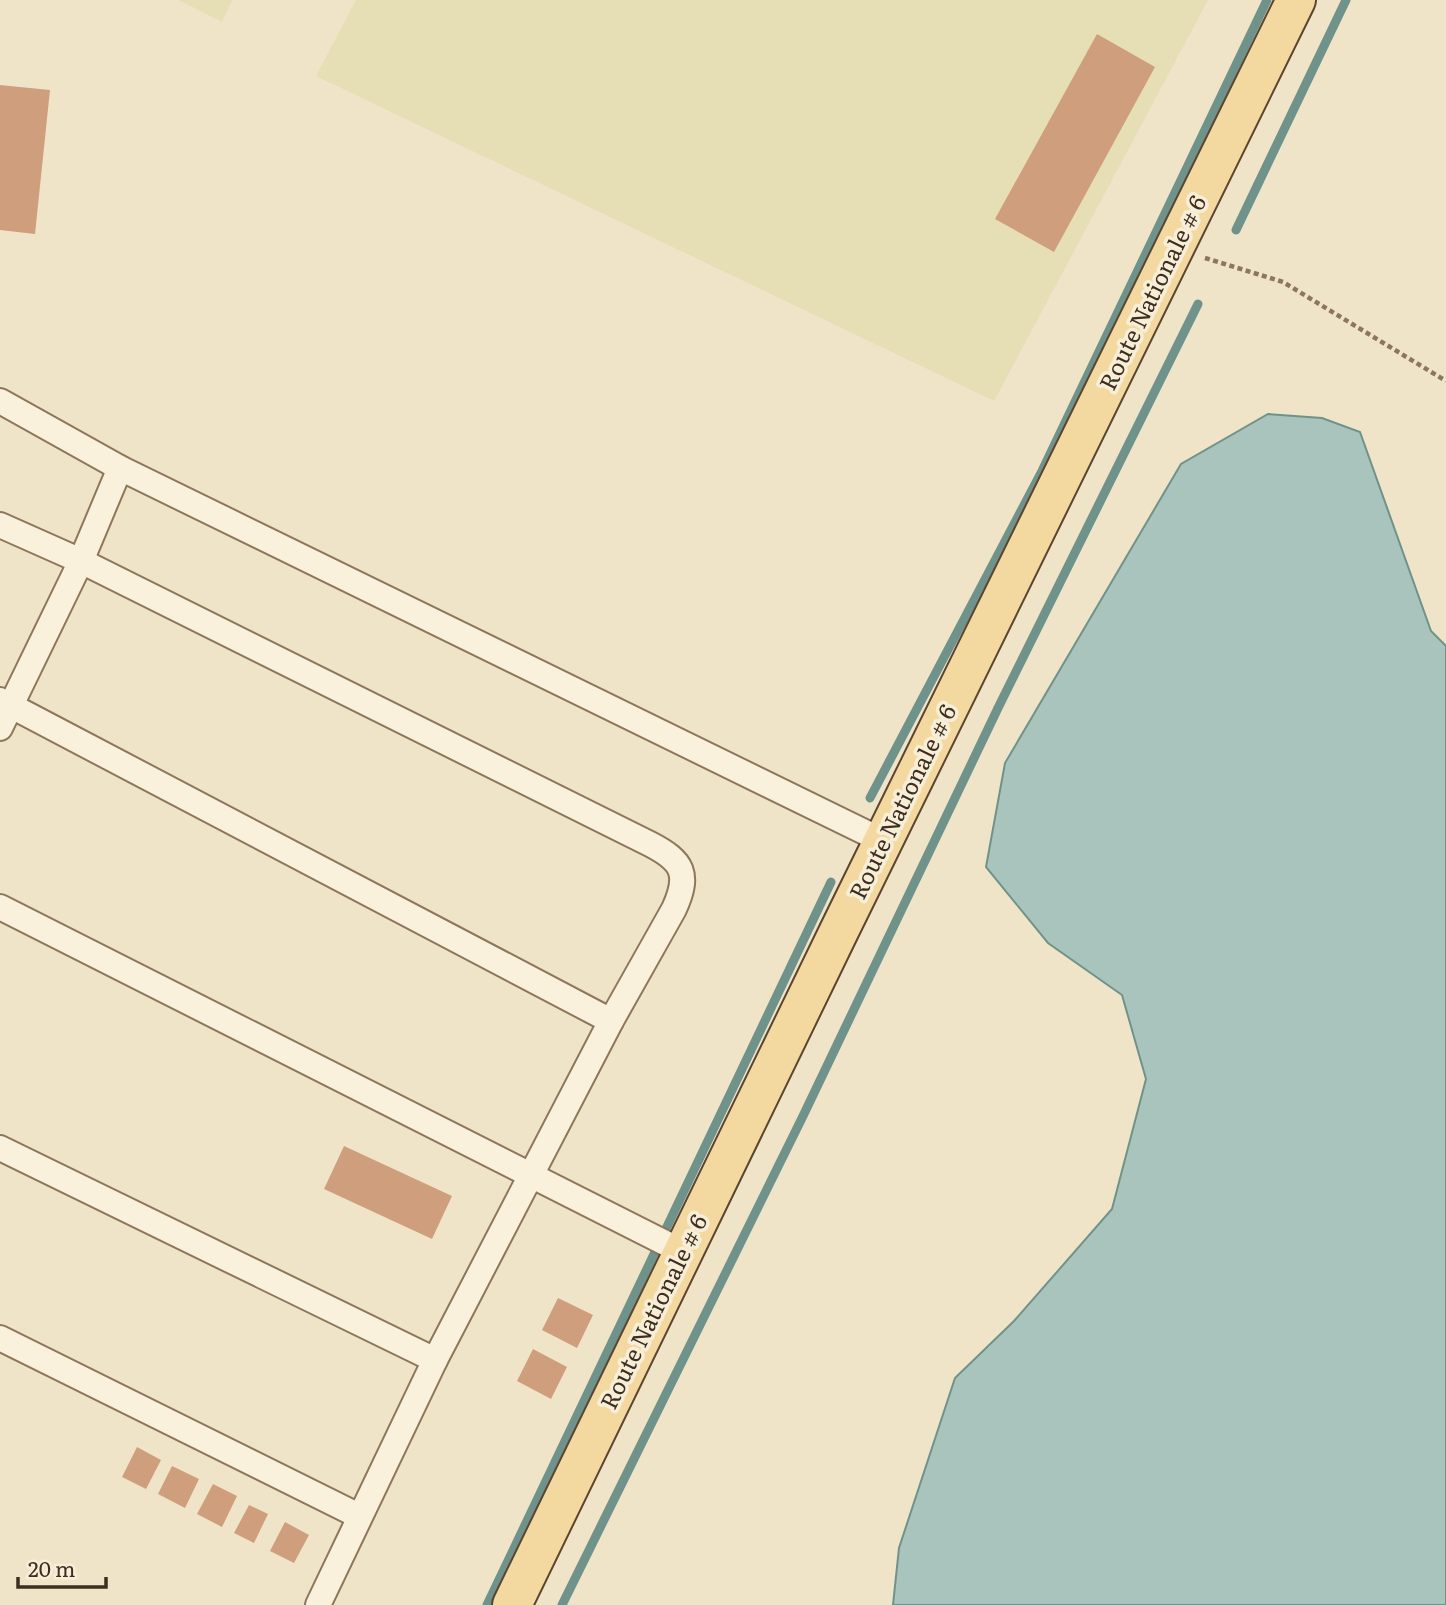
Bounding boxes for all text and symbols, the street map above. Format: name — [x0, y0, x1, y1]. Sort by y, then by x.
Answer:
street label: Route Nationale # 6 — [1089, 189, 1213, 395]
street label: Route Nationale # 6 — [839, 698, 963, 904]
street label: Route Nationale # 6 — [590, 1208, 714, 1414]
scale bar — [18, 1546, 105, 1590]
text: 20 m — [28, 1552, 75, 1583]

